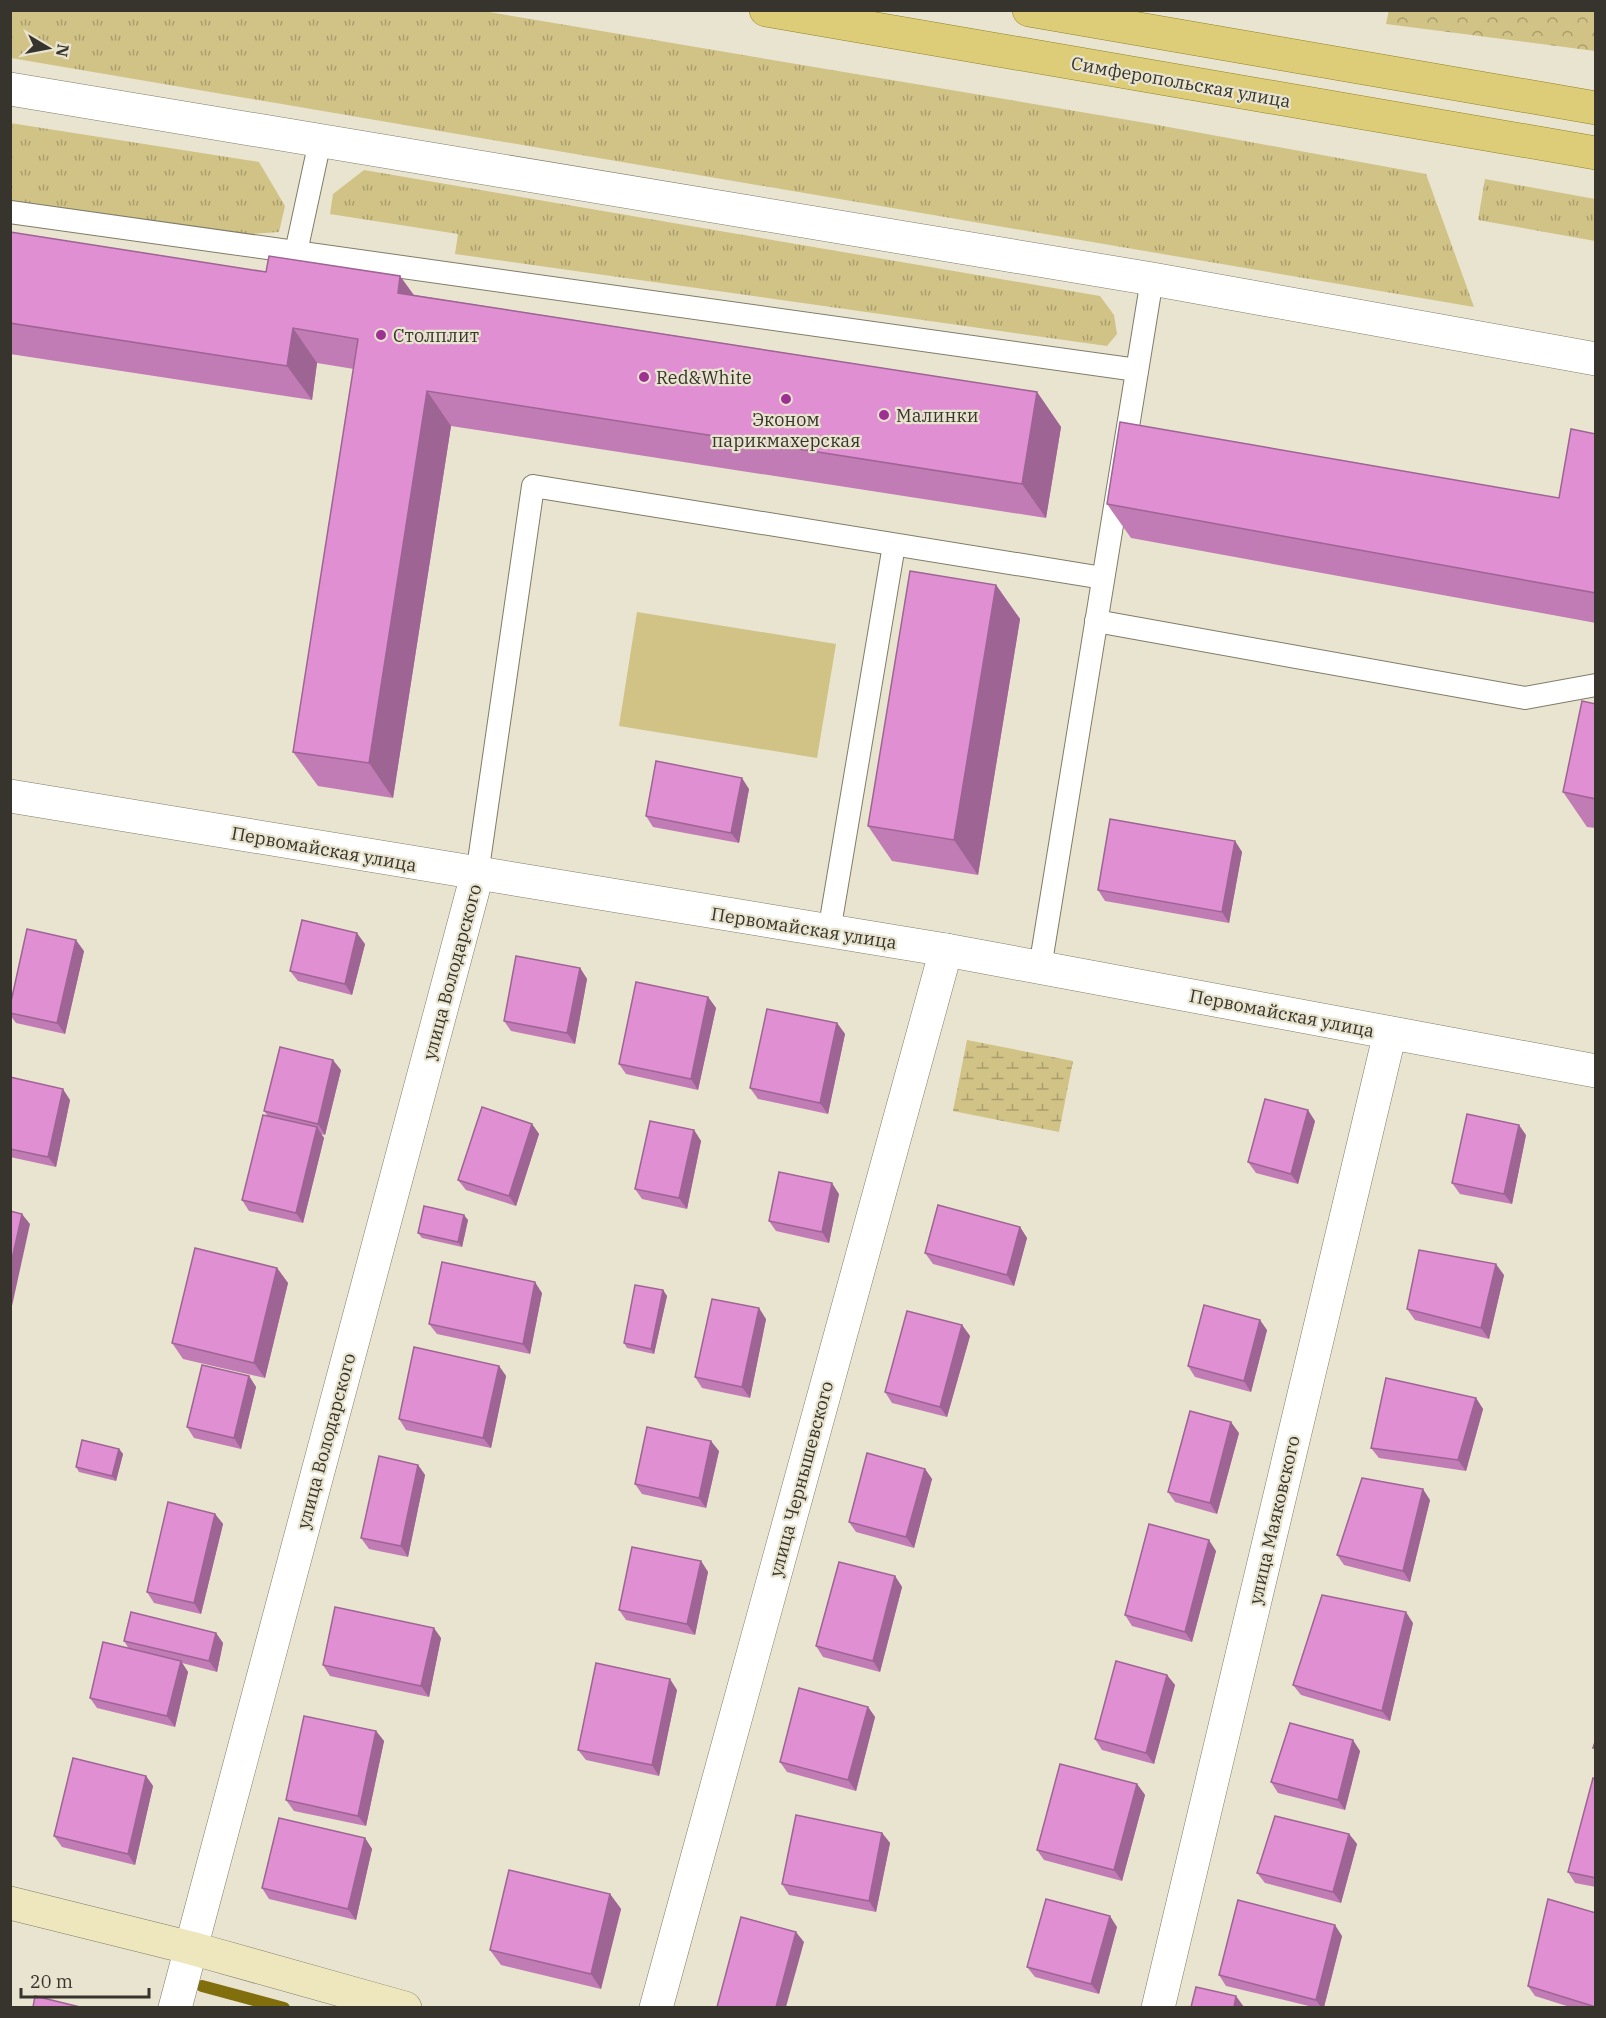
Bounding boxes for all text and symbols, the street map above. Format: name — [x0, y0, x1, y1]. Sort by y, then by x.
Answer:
north arrow — [18, 18, 78, 78]
text: N — [52, 43, 74, 59]
street label: Симферопольская улица — [1069, 51, 1293, 113]
place label: Столплит — [393, 324, 479, 347]
marker: Столплит — [374, 328, 388, 342]
place label: Red&White — [656, 366, 752, 389]
marker: Red&White — [637, 370, 651, 384]
marker: Эконом парикмахерская — [779, 392, 793, 406]
place label: Малинки — [896, 404, 979, 427]
place label: Эконом парикмахерская — [711, 408, 861, 452]
marker: Малинки — [877, 408, 891, 422]
street label: Первомайская улица — [230, 821, 419, 877]
street label: улица Володарского — [417, 882, 487, 1062]
street label: Первомайская улица — [709, 902, 899, 954]
street label: Первомайская улица — [1188, 984, 1377, 1042]
street label: улица Володарского — [291, 1351, 361, 1531]
street label: улица Чернышевского — [764, 1379, 838, 1579]
street label: улица Маяковского — [1243, 1433, 1305, 1607]
scale bar — [21, 1961, 148, 1999]
text: 20 m — [30, 1970, 73, 1993]

